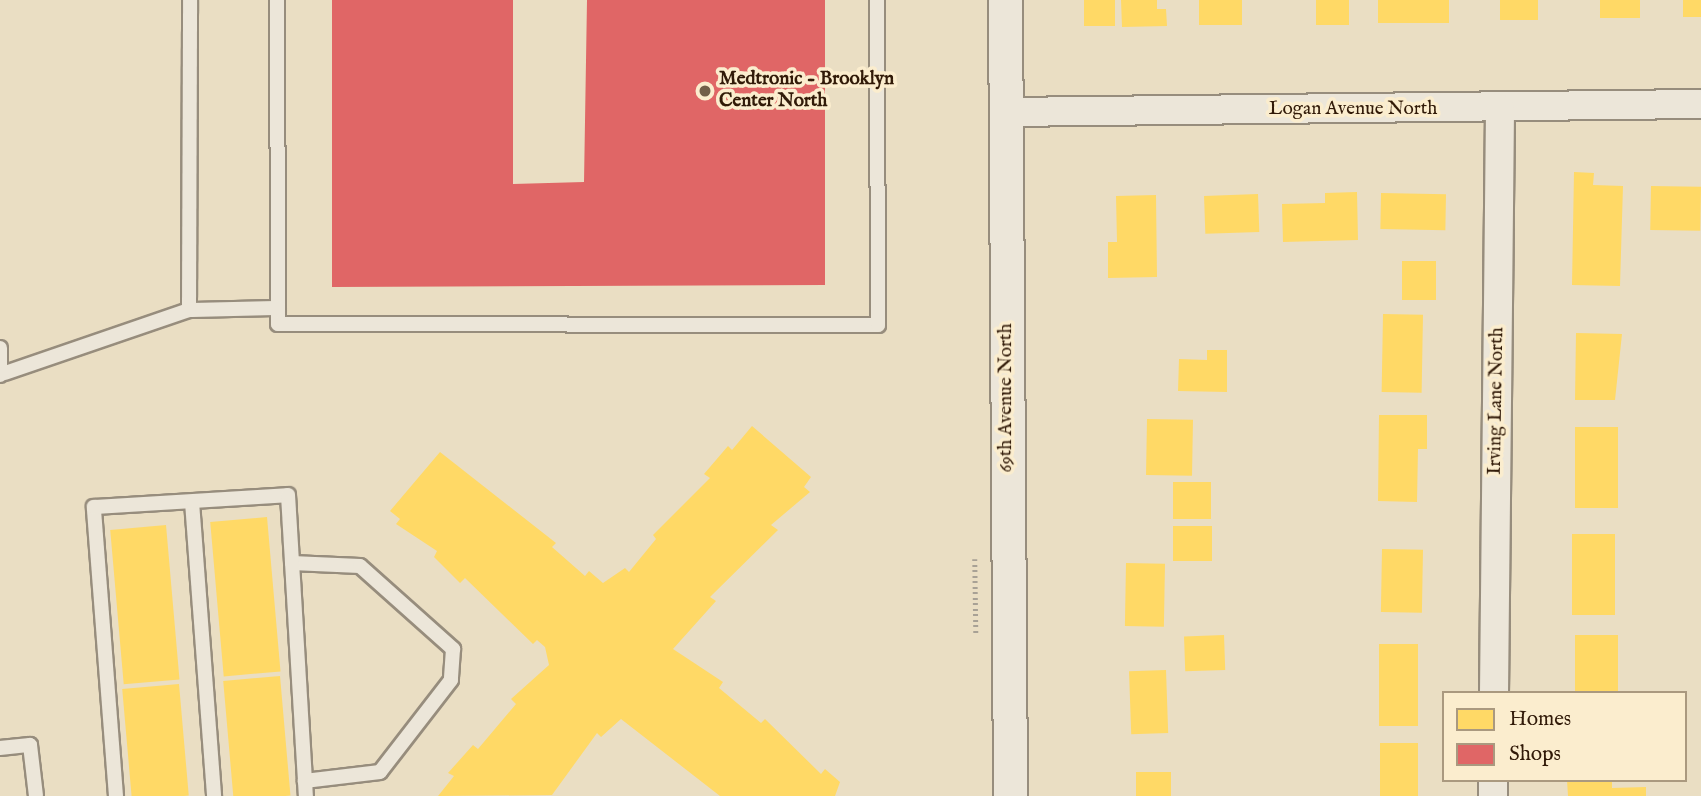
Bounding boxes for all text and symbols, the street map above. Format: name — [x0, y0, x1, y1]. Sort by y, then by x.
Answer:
place label: Medtronic - Brooklyn Center North — [719, 69, 894, 113]
marker: Medtronic - Brooklyn Center North — [697, 83, 713, 99]
street label: Logan Avenue North — [1269, 99, 1437, 121]
street label: 69th Avenue North — [996, 324, 1018, 472]
street label: Irving Lane North — [1484, 327, 1510, 475]
legend — [1442, 691, 1687, 782]
text: Homes — [1509, 706, 1571, 733]
text: Shops — [1509, 741, 1561, 768]

